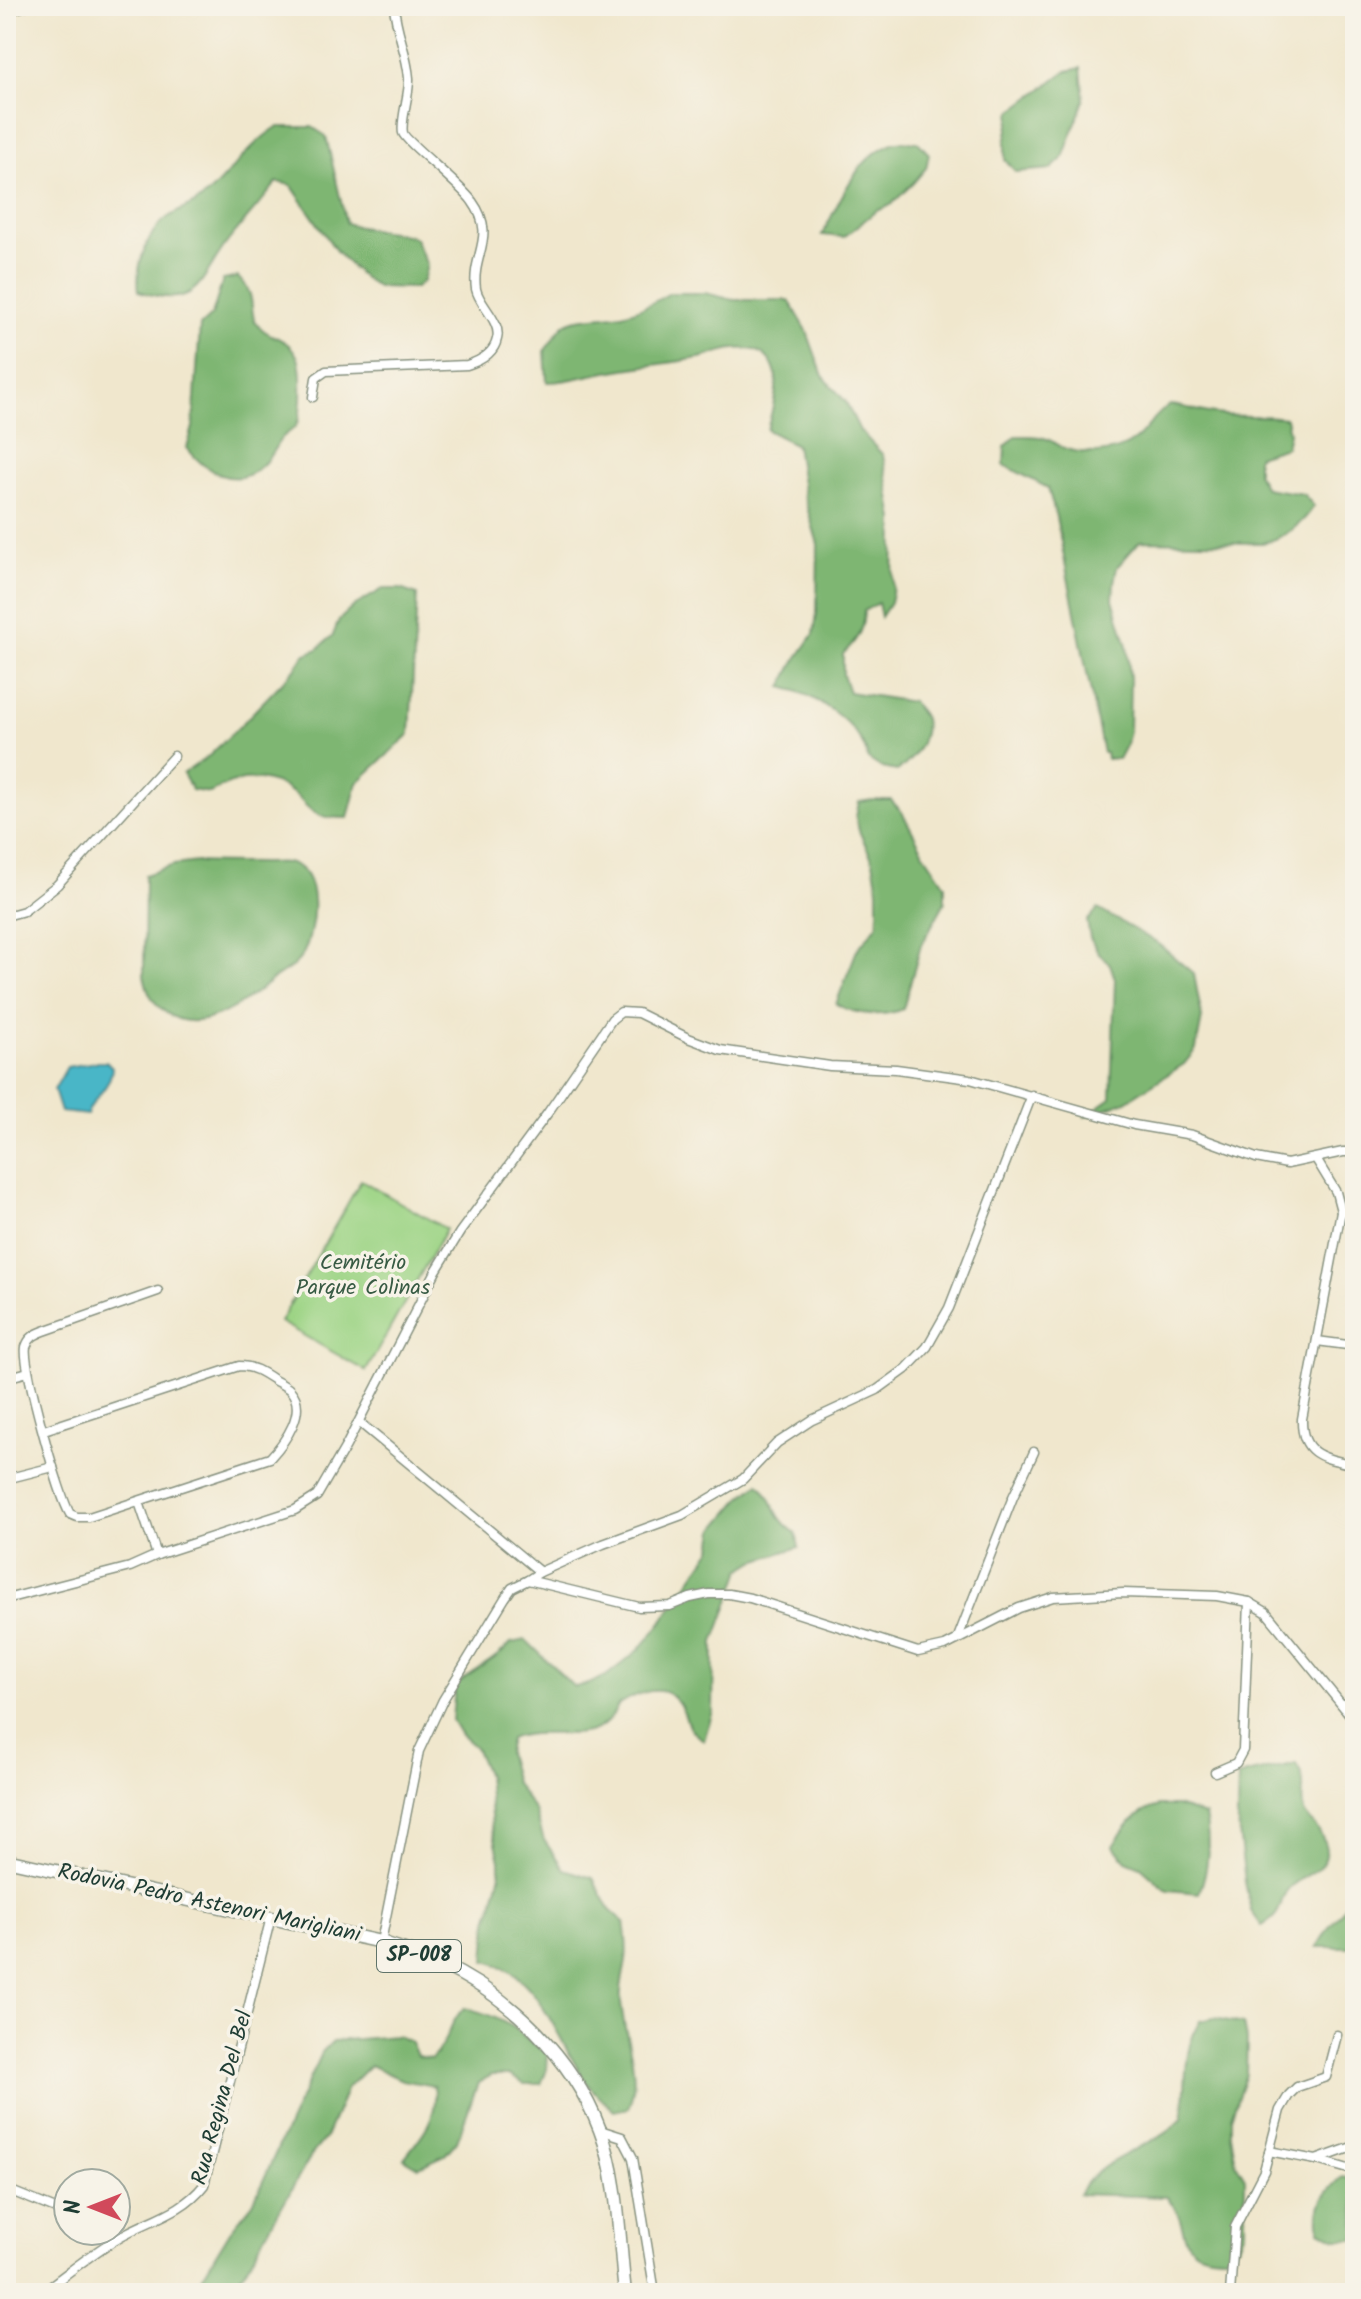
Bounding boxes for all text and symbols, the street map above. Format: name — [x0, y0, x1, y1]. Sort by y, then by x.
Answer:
park label: Cemitério Parque Colinas — [296, 1246, 431, 1306]
street label: Rodovia Pedro Astenori Marigliani — [54, 1855, 365, 1953]
road number: SP-008 — [377, 1940, 461, 1972]
street label: Rua Regina Del Bel — [183, 2006, 263, 2189]
north arrow — [52, 2167, 132, 2247]
text: N — [57, 2200, 92, 2214]

